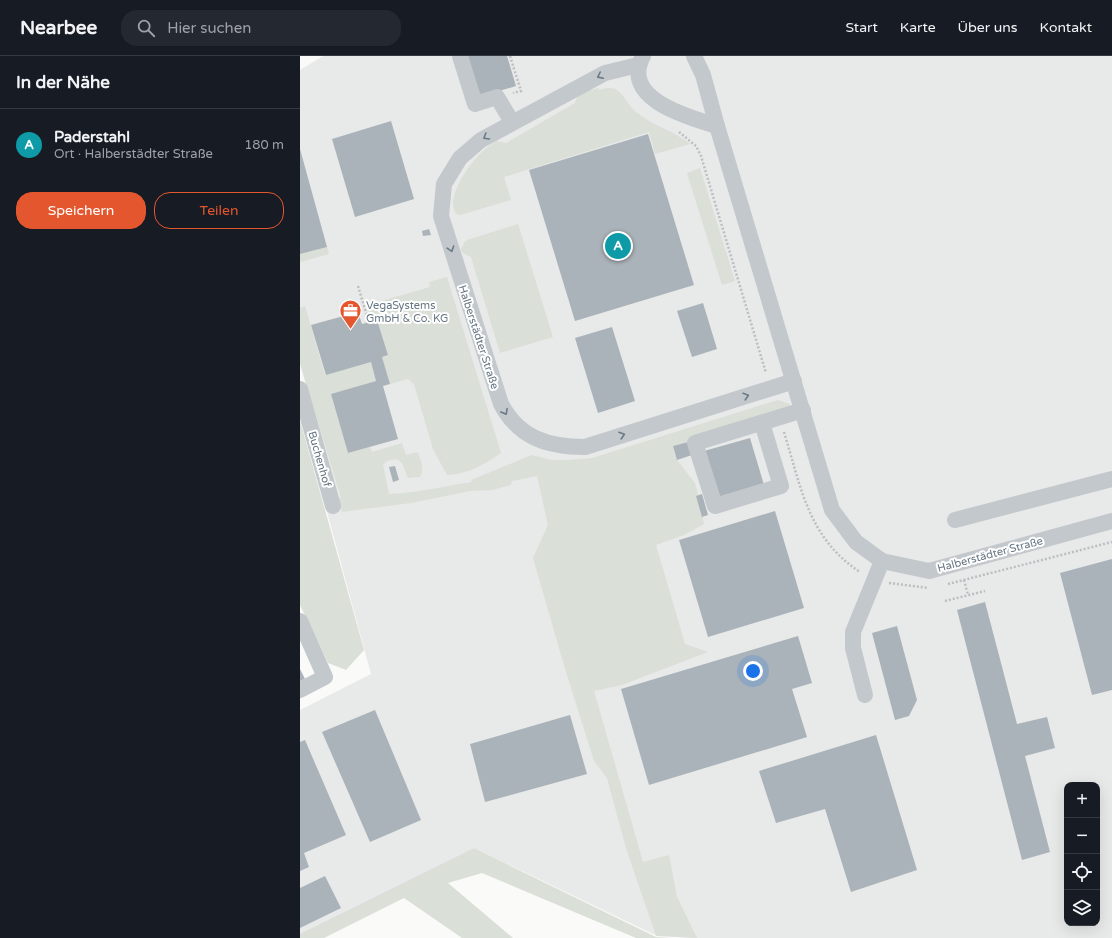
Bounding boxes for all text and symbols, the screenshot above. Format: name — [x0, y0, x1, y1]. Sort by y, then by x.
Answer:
search box — [121, 10, 401, 46]
text: Nearbee — [20, 17, 97, 39]
icon: search — [135, 17, 157, 39]
text: Hier suchen — [167, 19, 251, 37]
text: Start — [846, 19, 878, 36]
text: Karte — [900, 19, 936, 36]
text: Über uns — [958, 19, 1018, 36]
text: Kontakt — [1040, 19, 1092, 36]
one-way arrow — [597, 71, 605, 78]
text: In der Nähe — [16, 72, 110, 93]
text: Paderstahl — [54, 128, 130, 146]
one-way arrow — [483, 133, 490, 140]
text: A — [24, 137, 34, 153]
text: 180 m — [244, 137, 284, 153]
text: Ort · Halberstädter Straße — [54, 146, 213, 162]
button: Speichern — [16, 192, 146, 229]
button: Teilen — [154, 192, 284, 229]
pin: A — [605, 231, 631, 261]
one-way arrow — [446, 245, 455, 252]
street label: Halberstädter Straße — [456, 283, 501, 391]
office icon: VegaSystems GmbH & Co. KG — [338, 298, 364, 331]
place label: VegaSystems GmbH & Co. KG — [366, 299, 448, 325]
one-way arrow — [742, 392, 749, 401]
one-way arrow — [500, 408, 508, 415]
street label: Buchenhof — [305, 430, 334, 489]
one-way arrow — [618, 431, 625, 440]
street label: Halberstädter Straße — [936, 534, 1044, 575]
your location — [743, 661, 763, 681]
map controls — [1064, 782, 1100, 926]
button: + — [1064, 782, 1100, 818]
button: − — [1064, 818, 1100, 854]
button: locate — [1064, 854, 1100, 890]
button: layers — [1064, 890, 1100, 926]

